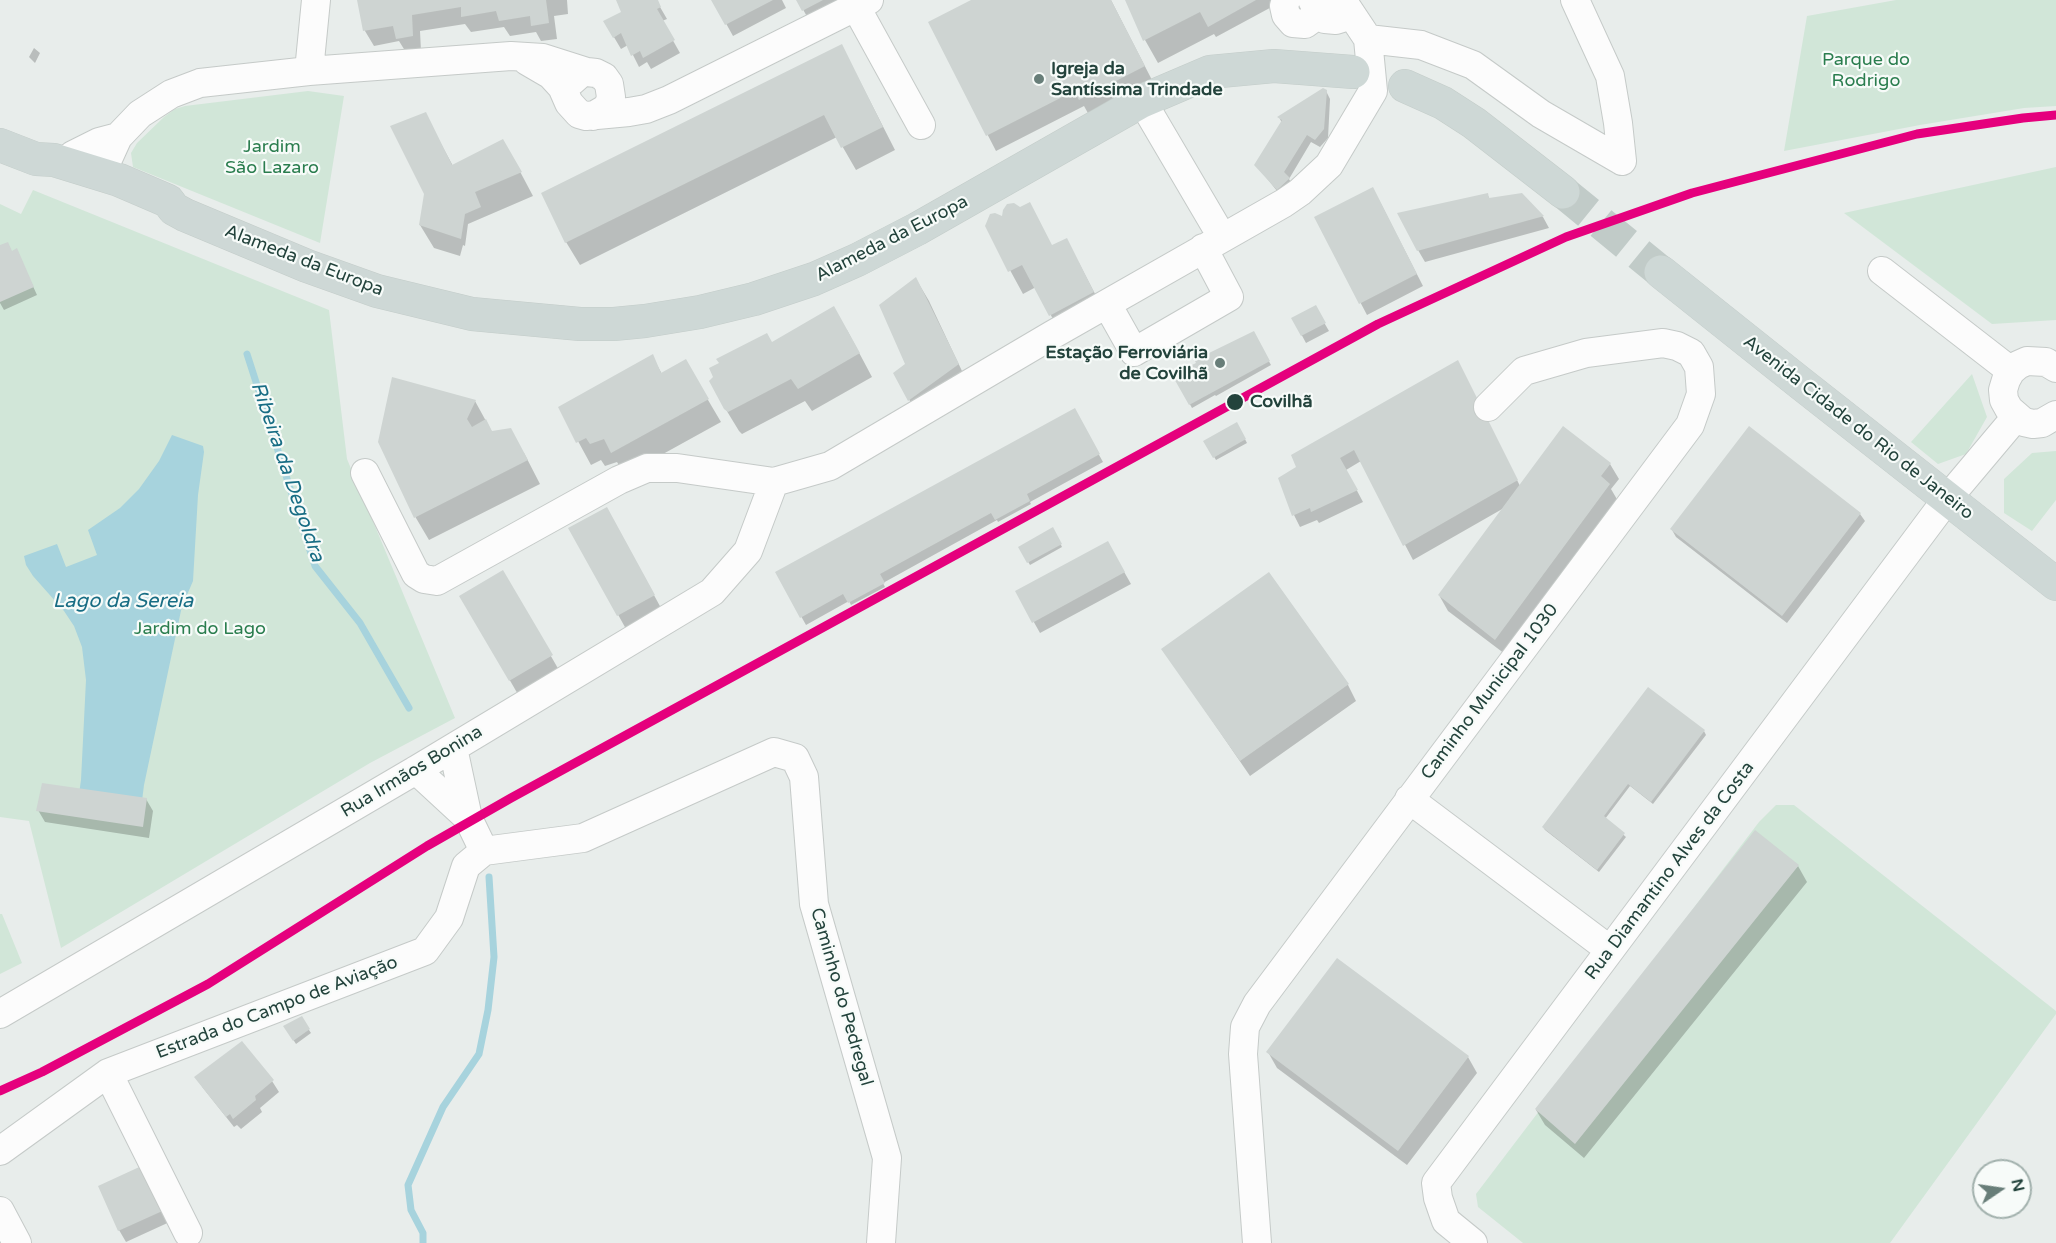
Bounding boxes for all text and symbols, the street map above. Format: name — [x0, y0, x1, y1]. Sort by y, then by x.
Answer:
park label: Parque do Rodrigo — [1822, 49, 1910, 92]
place label: Igreja da Santíssima Trindade — [1051, 58, 1223, 100]
marker: Igreja da Santíssima Trindade — [1032, 72, 1046, 86]
park label: Jardim São Lazaro — [225, 136, 319, 178]
street label: Alameda da Europa — [812, 191, 972, 287]
street label: Alameda da Europa — [222, 221, 386, 301]
street label: Avenida Cidade do Rio de Janeiro — [1738, 331, 1978, 525]
place label: Estação Ferroviária de Covilhã — [1045, 342, 1208, 385]
marker: Estação Ferroviária de Covilhã — [1213, 356, 1227, 370]
water label: Ribeira da Degoldra — [245, 379, 329, 565]
place label: Covilhã — [1250, 391, 1313, 413]
marker: Covilhã — [1225, 392, 1245, 412]
water label: Lago da Sereia — [53, 590, 193, 614]
street label: Caminho Municipal 1030 — [1417, 600, 1563, 784]
park label: Jardim do Lago — [134, 618, 266, 640]
street label: Rua Irmãos Bonina — [337, 721, 487, 823]
street label: Rua Diamantino Alves da Costa — [1581, 758, 1759, 984]
street label: Caminho do Pedregal — [805, 905, 877, 1089]
street label: Estrada do Campo de Aviação — [153, 952, 401, 1064]
north arrow — [1972, 1159, 2032, 1219]
text: N — [2006, 1177, 2029, 1194]

